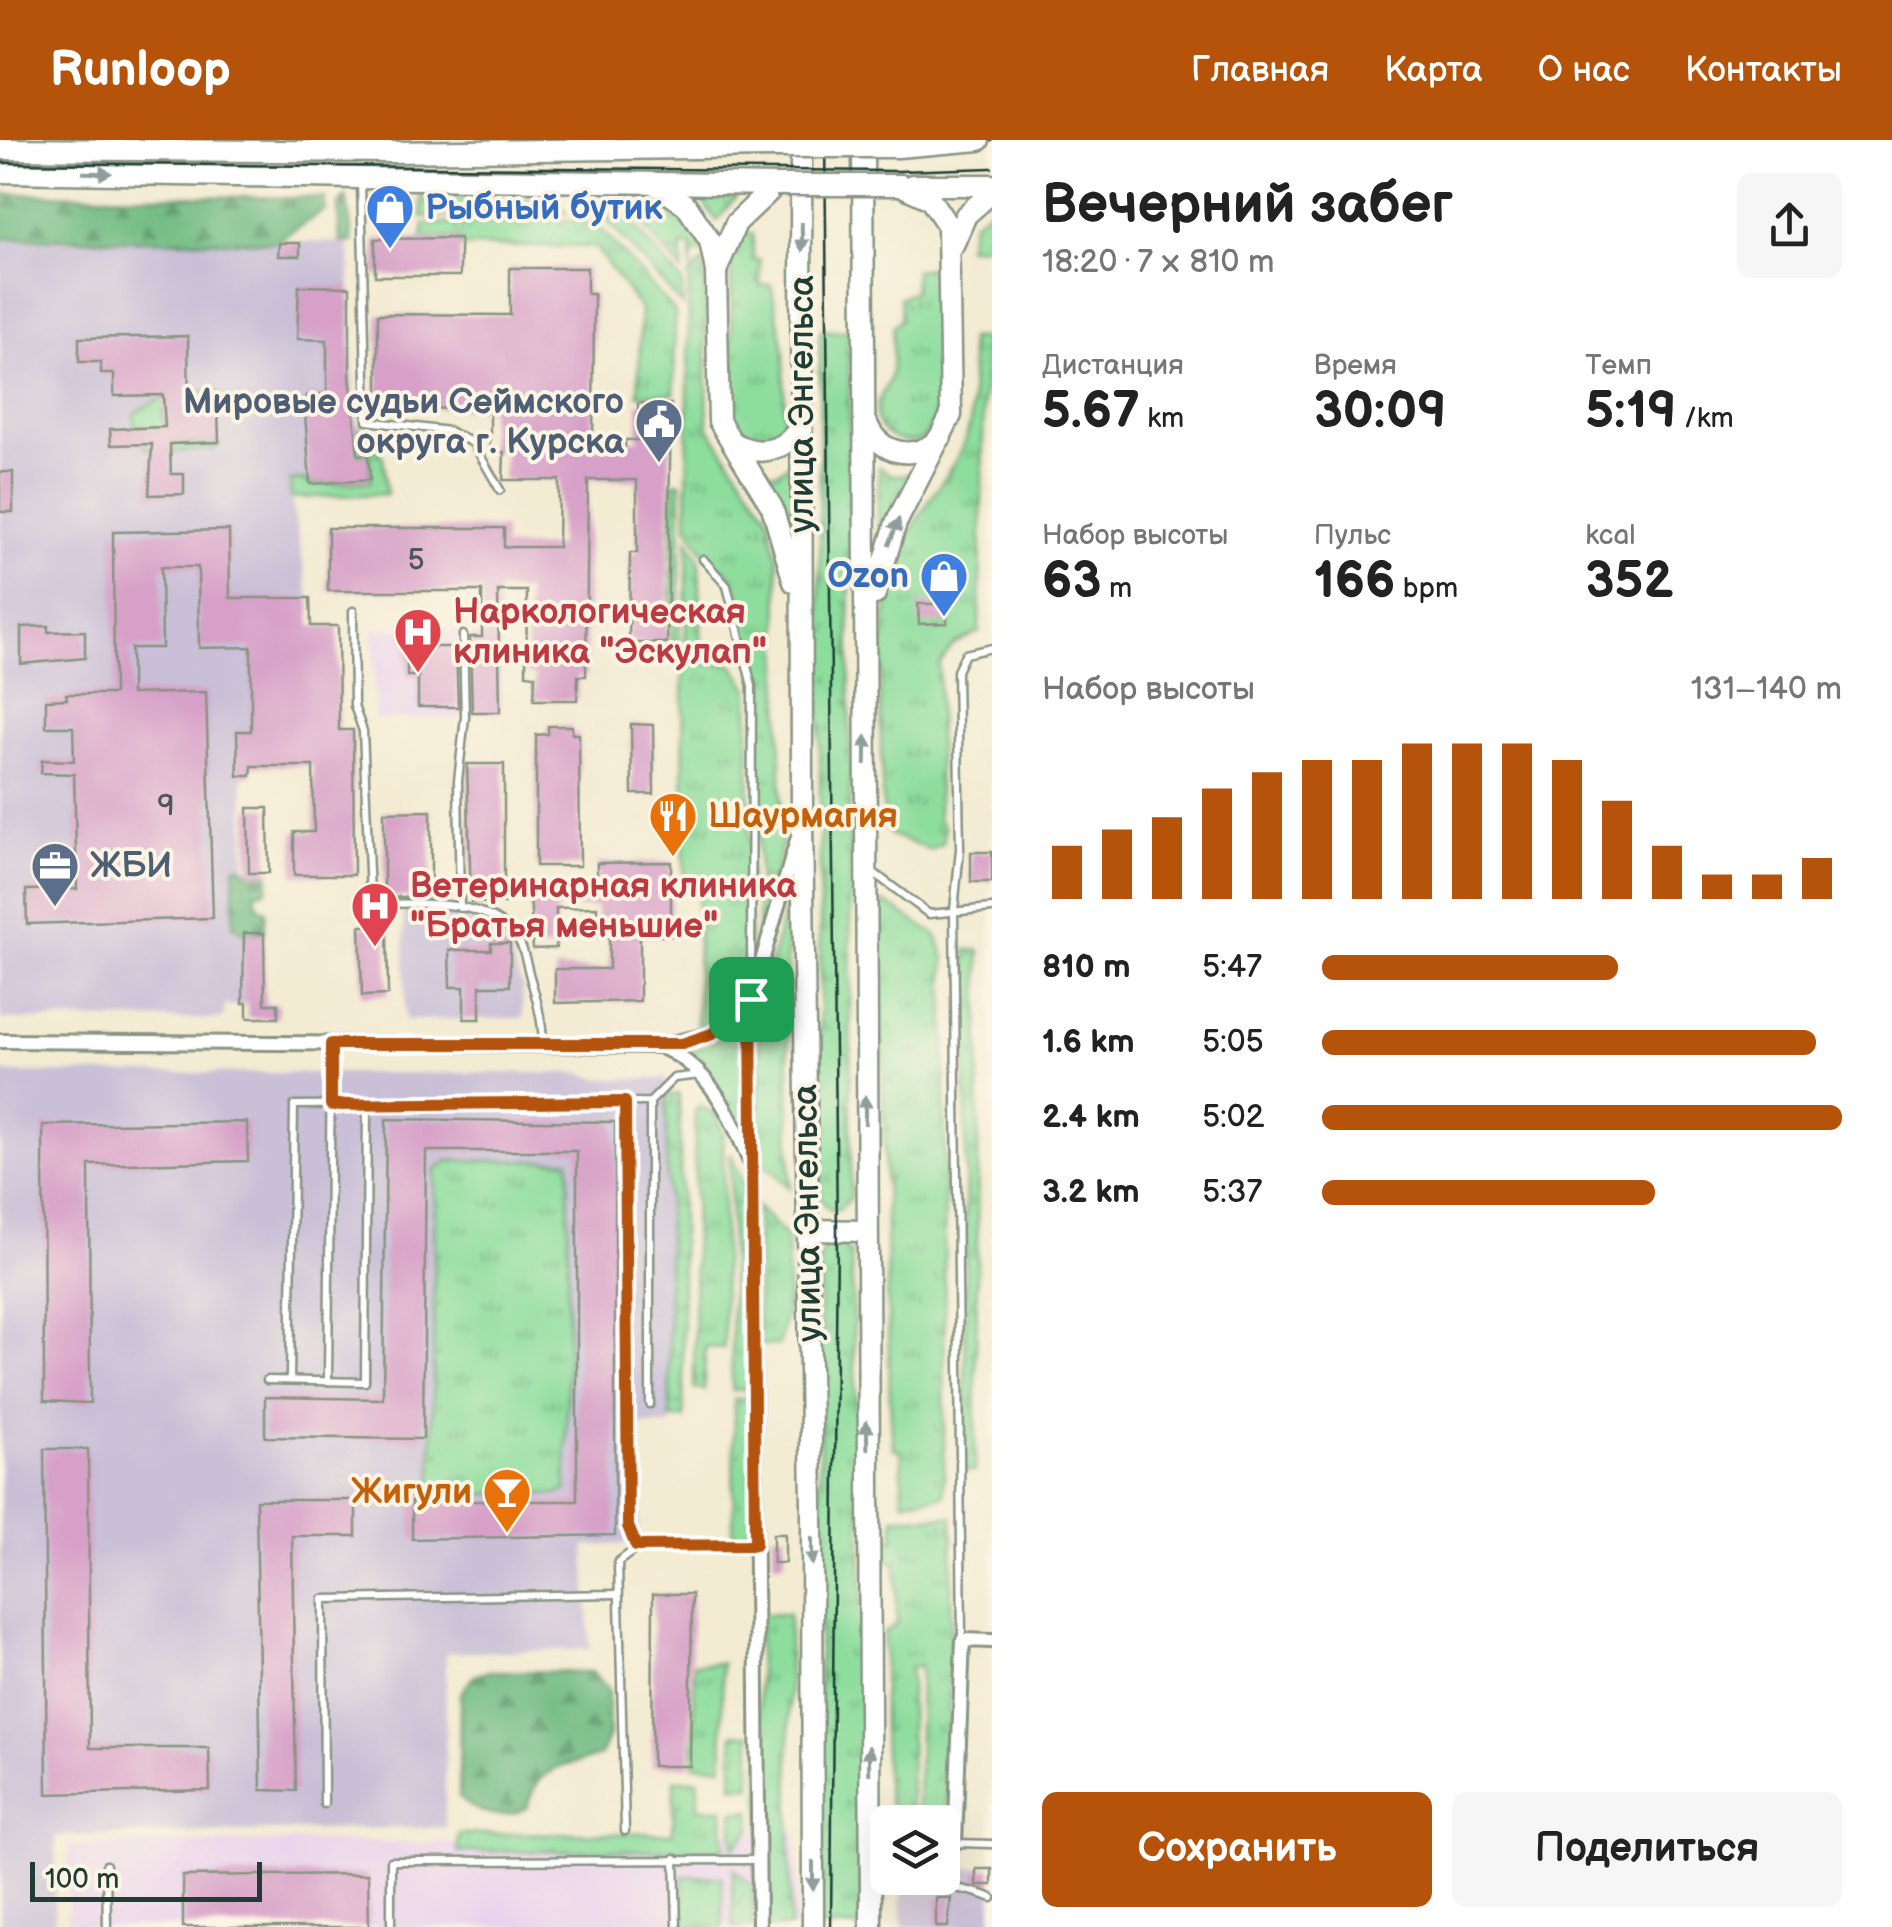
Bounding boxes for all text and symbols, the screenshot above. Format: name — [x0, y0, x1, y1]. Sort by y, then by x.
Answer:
text: Runloop — [50, 42, 231, 99]
text: Главная — [1191, 49, 1329, 92]
text: Карта — [1384, 49, 1483, 92]
text: О нас — [1538, 49, 1630, 92]
text: Контакты — [1685, 49, 1842, 92]
one-way arrow — [82, 166, 114, 182]
text: Вечерний забег — [1042, 172, 1453, 239]
button: share — [1737, 173, 1842, 278]
shop icon: Рыбный бутик — [364, 182, 416, 250]
place label: Рыбный бутик — [425, 187, 663, 230]
one-way arrow — [795, 222, 811, 254]
text: 18:20 · 7 × 810 m — [1042, 243, 1275, 282]
street label: улица Энгельса — [781, 275, 824, 533]
text: Дистанция — [1042, 349, 1184, 382]
text: Время — [1314, 349, 1397, 382]
text: Темп — [1585, 349, 1652, 382]
place label: Мировые судьи Сеймского округа г. Курска — [183, 381, 625, 464]
text: 5.67 — [1042, 382, 1140, 442]
text: 30:09 — [1314, 382, 1446, 442]
text: 5:19 — [1585, 382, 1677, 442]
public building icon: Мировые судьи Сеймского округа г. Курска — [633, 396, 685, 464]
text: km — [1140, 402, 1184, 435]
text: /km — [1677, 402, 1734, 435]
one-way arrow — [887, 517, 902, 547]
text: Набор высоты — [1042, 519, 1228, 552]
text: Пульс — [1314, 519, 1391, 552]
text: kcal — [1585, 519, 1636, 552]
house number: 5 — [407, 542, 425, 578]
shop icon: Ozon — [918, 550, 970, 618]
text: 63 — [1042, 552, 1102, 612]
text: 166 — [1314, 552, 1395, 612]
text: 352 — [1585, 552, 1673, 612]
place label: Ozon — [827, 555, 909, 598]
text: m — [1102, 572, 1132, 605]
text: bpm — [1395, 572, 1458, 605]
place label: Наркологическая клиника "Эскулап" — [453, 591, 767, 674]
hospital icon: Наркологическая клиника "Эскулап" — [392, 606, 444, 674]
text: Набор высоты — [1042, 670, 1255, 709]
text: 131–140 m — [1691, 670, 1842, 709]
one-way arrow — [858, 733, 874, 765]
house number: 9 — [157, 788, 175, 824]
restaurant icon: Шаурмагия — [647, 790, 699, 858]
place label: Шаурмагия — [708, 795, 898, 838]
office icon: ЖБИ — [29, 840, 81, 908]
place label: ЖБИ — [90, 845, 172, 888]
place label: Ветеринарная клиника "Братья меньшие" — [410, 865, 797, 948]
hospital icon: Ветеринарная клиника "Братья меньшие" — [349, 880, 401, 948]
text: 810 m — [1042, 948, 1131, 987]
text: 5:47 — [1202, 948, 1262, 987]
pin — [709, 957, 794, 1042]
icon: arrive — [724, 972, 779, 1027]
text: 1.6 km — [1042, 1023, 1135, 1062]
text: 5:05 — [1202, 1023, 1264, 1062]
street label: улица Энгельса — [784, 1083, 832, 1342]
one-way arrow — [857, 1093, 873, 1125]
text: 2.4 km — [1042, 1098, 1140, 1137]
text: 5:02 — [1202, 1098, 1265, 1137]
text: 3.2 km — [1042, 1173, 1140, 1212]
text: 5:37 — [1202, 1173, 1262, 1212]
one-way arrow — [858, 1418, 874, 1450]
bar icon: Жигули — [481, 1466, 533, 1534]
place label: Жигули — [351, 1471, 472, 1514]
one-way arrow — [804, 1535, 820, 1567]
one-way arrow — [861, 1743, 877, 1775]
button: Сохранить — [1042, 1792, 1432, 1907]
button: Поделиться — [1452, 1792, 1842, 1907]
map controls — [870, 1805, 960, 1895]
button: layers — [870, 1805, 960, 1895]
scale bar — [30, 1857, 262, 1902]
one-way arrow — [805, 1860, 821, 1892]
text: 100 m — [45, 1863, 119, 1896]

